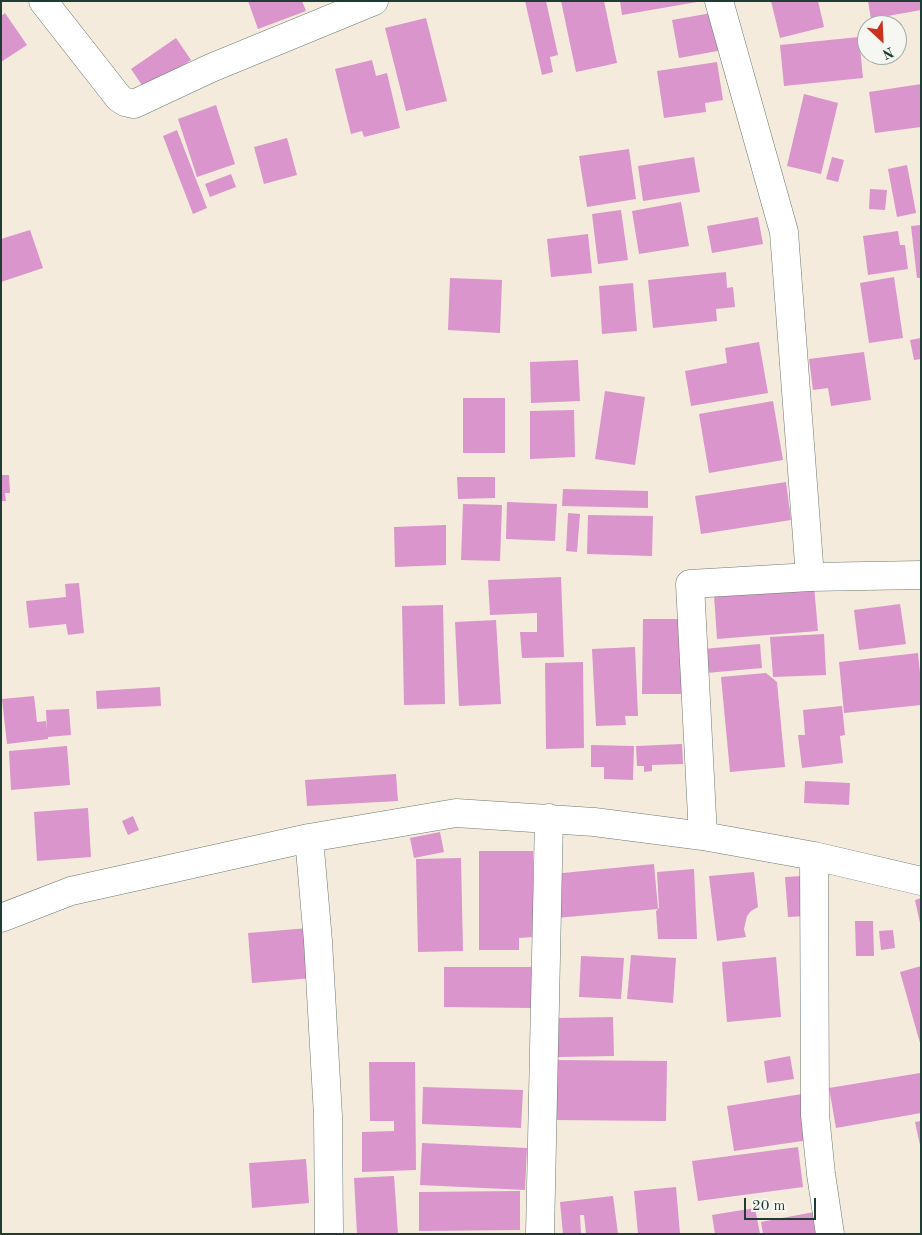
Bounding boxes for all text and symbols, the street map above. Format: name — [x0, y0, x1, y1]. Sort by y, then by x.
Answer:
north arrow — [857, 15, 907, 65]
text: N — [880, 44, 896, 61]
scale bar — [747, 1188, 820, 1220]
text: 20 m — [752, 1199, 786, 1214]

